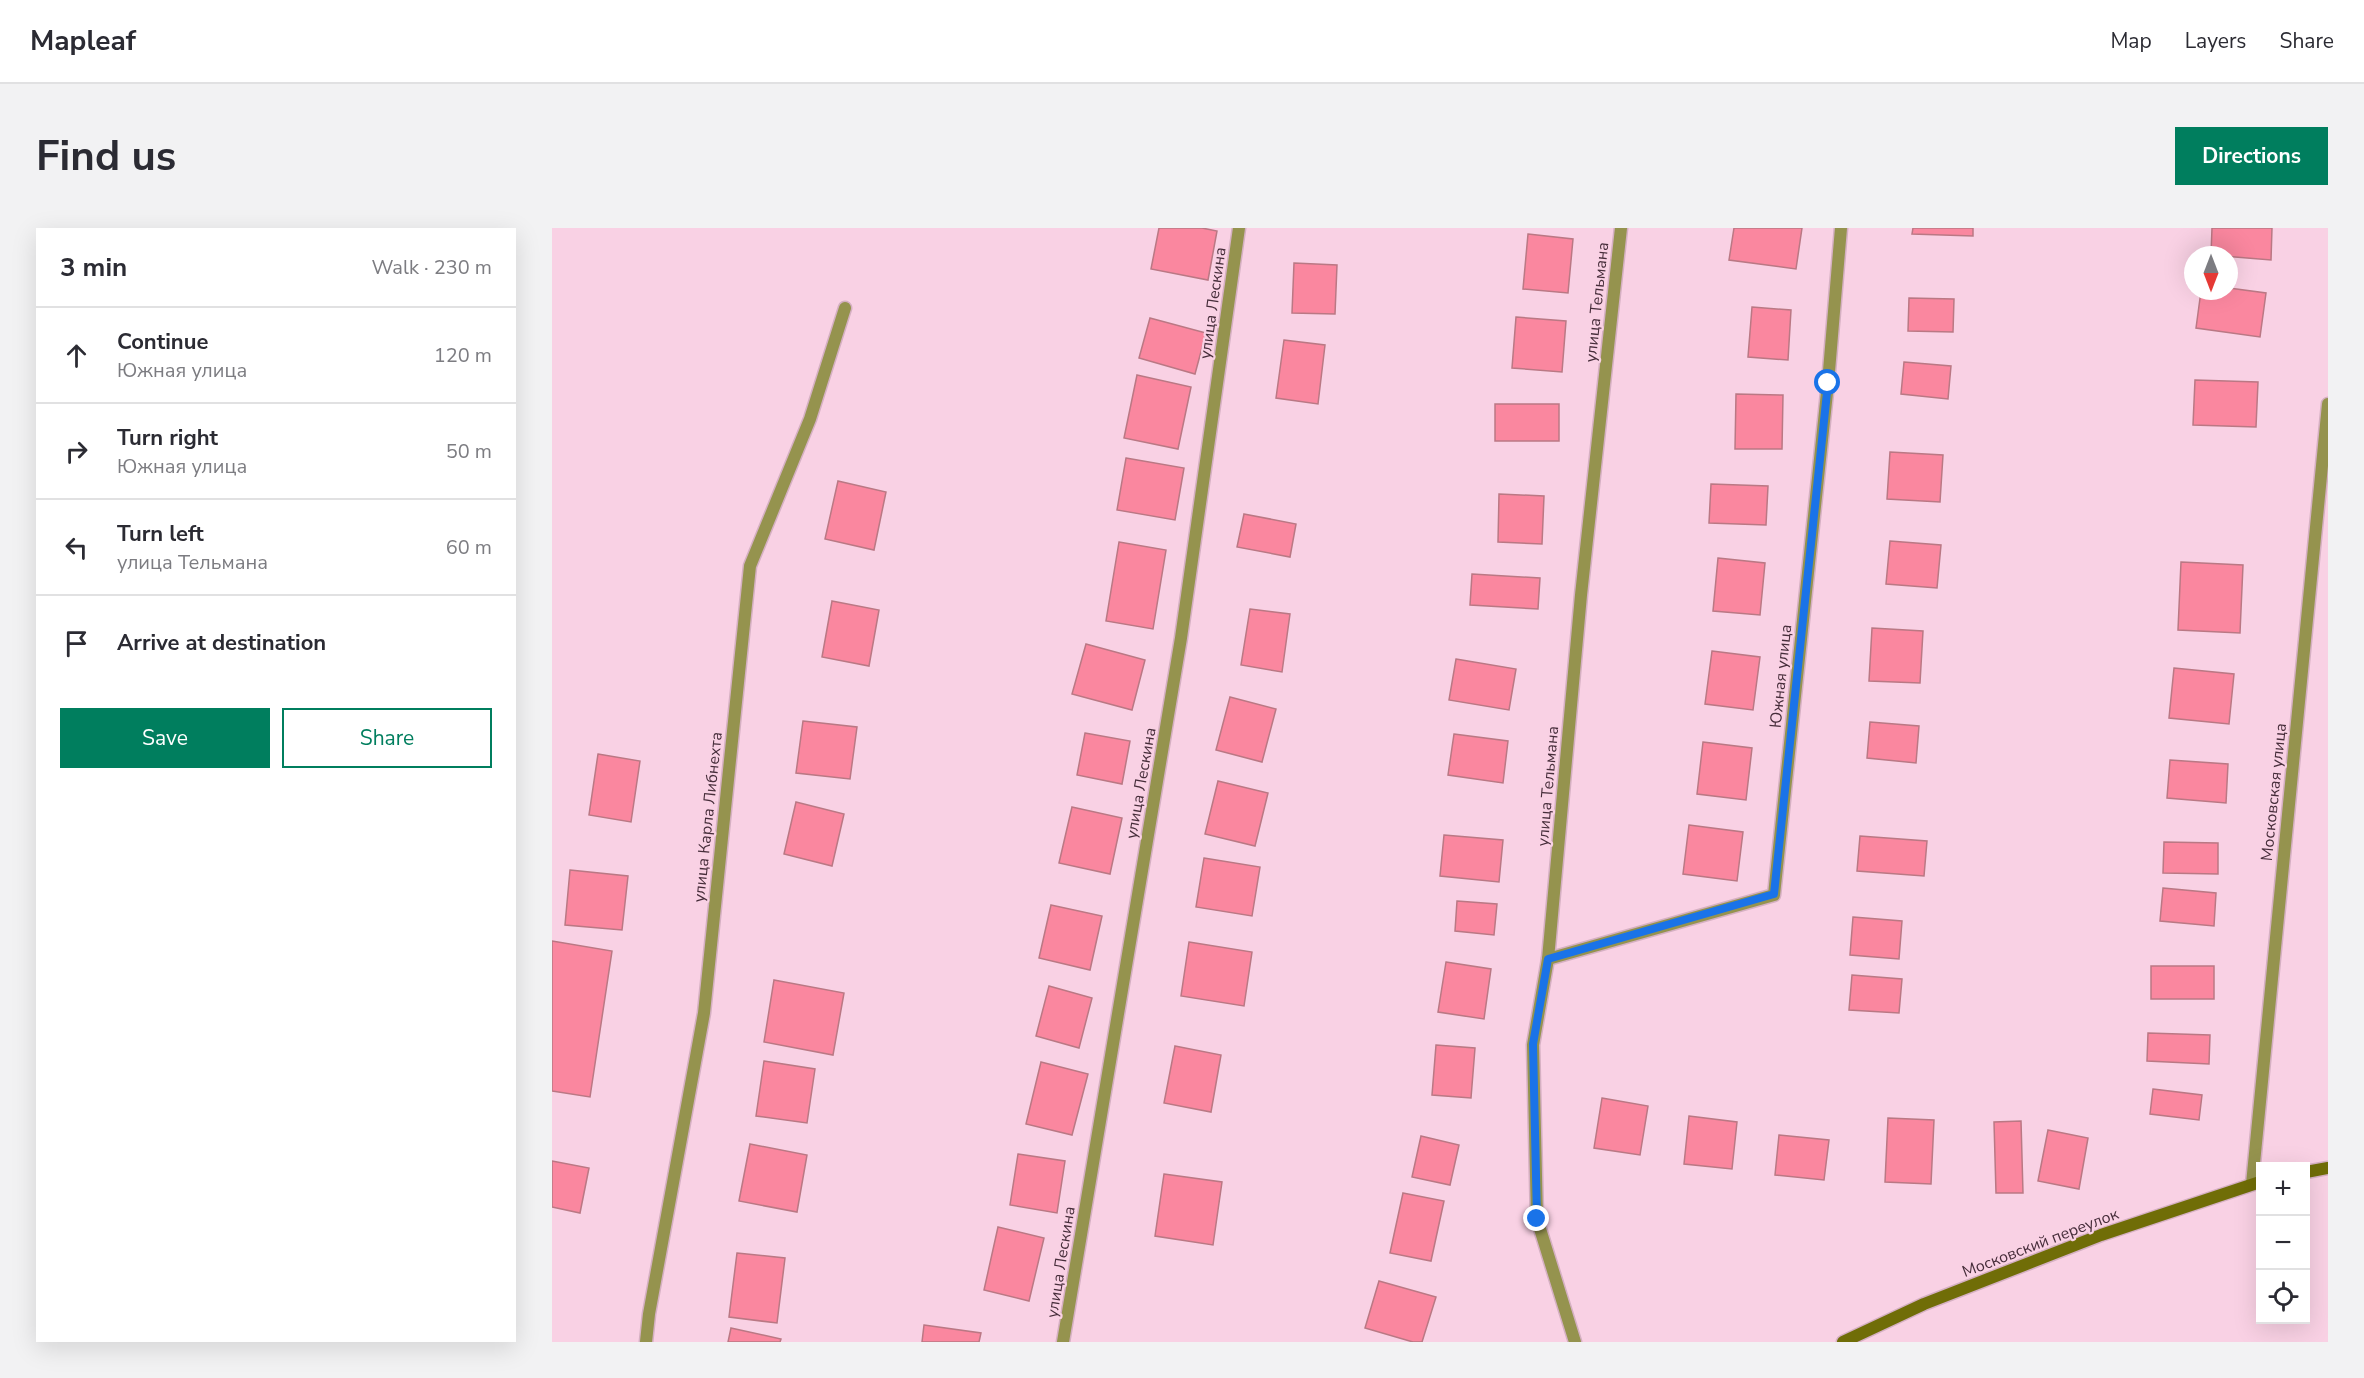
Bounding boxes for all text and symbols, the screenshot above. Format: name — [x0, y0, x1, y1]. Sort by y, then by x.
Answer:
text: Mapleaf — [30, 22, 136, 60]
text: Map — [2110, 27, 2152, 55]
text: Layers — [2185, 27, 2246, 55]
text: Share — [2279, 27, 2334, 55]
button: Directions — [2175, 127, 2328, 185]
text: Find us — [36, 128, 176, 185]
street label: улица Тельмана — [1580, 241, 1614, 363]
street label: улица Лескина — [1194, 246, 1232, 360]
north arrow — [2184, 246, 2238, 300]
text: 3 min — [60, 250, 127, 285]
text: Walk · 230 m — [372, 254, 492, 281]
text: Continue — [117, 327, 208, 357]
icon: ahead — [60, 339, 93, 372]
text: 120 m — [434, 342, 492, 369]
text: Южная улица — [117, 357, 247, 384]
route start — [1814, 369, 1840, 395]
text: Turn right — [117, 423, 218, 453]
icon: right — [60, 435, 93, 468]
text: 50 m — [446, 438, 492, 465]
text: Южная улица — [117, 453, 247, 480]
text: Turn left — [117, 519, 204, 549]
icon: left — [60, 531, 93, 564]
text: 60 m — [446, 534, 492, 561]
text: улица Тельмана — [117, 549, 268, 576]
street label: Южная улица — [1765, 623, 1797, 729]
icon: arrive — [60, 627, 93, 660]
text: Arrive at destination — [117, 628, 326, 658]
button: Save — [60, 708, 270, 768]
button: Share — [282, 708, 492, 768]
street label: Московская улица — [2256, 722, 2292, 862]
street label: улица Тельмана — [1532, 725, 1564, 847]
street label: улица Лескина — [1120, 726, 1162, 841]
street label: улица Карла Либнехта — [688, 731, 728, 903]
map controls — [2256, 1162, 2310, 1324]
button: + — [2256, 1162, 2310, 1216]
street label: Московский переулок — [1959, 1203, 2122, 1283]
street label: улица Лескина — [1041, 1205, 1081, 1319]
route end — [1523, 1205, 1549, 1231]
button: − — [2256, 1216, 2310, 1270]
button: locate — [2256, 1270, 2310, 1324]

